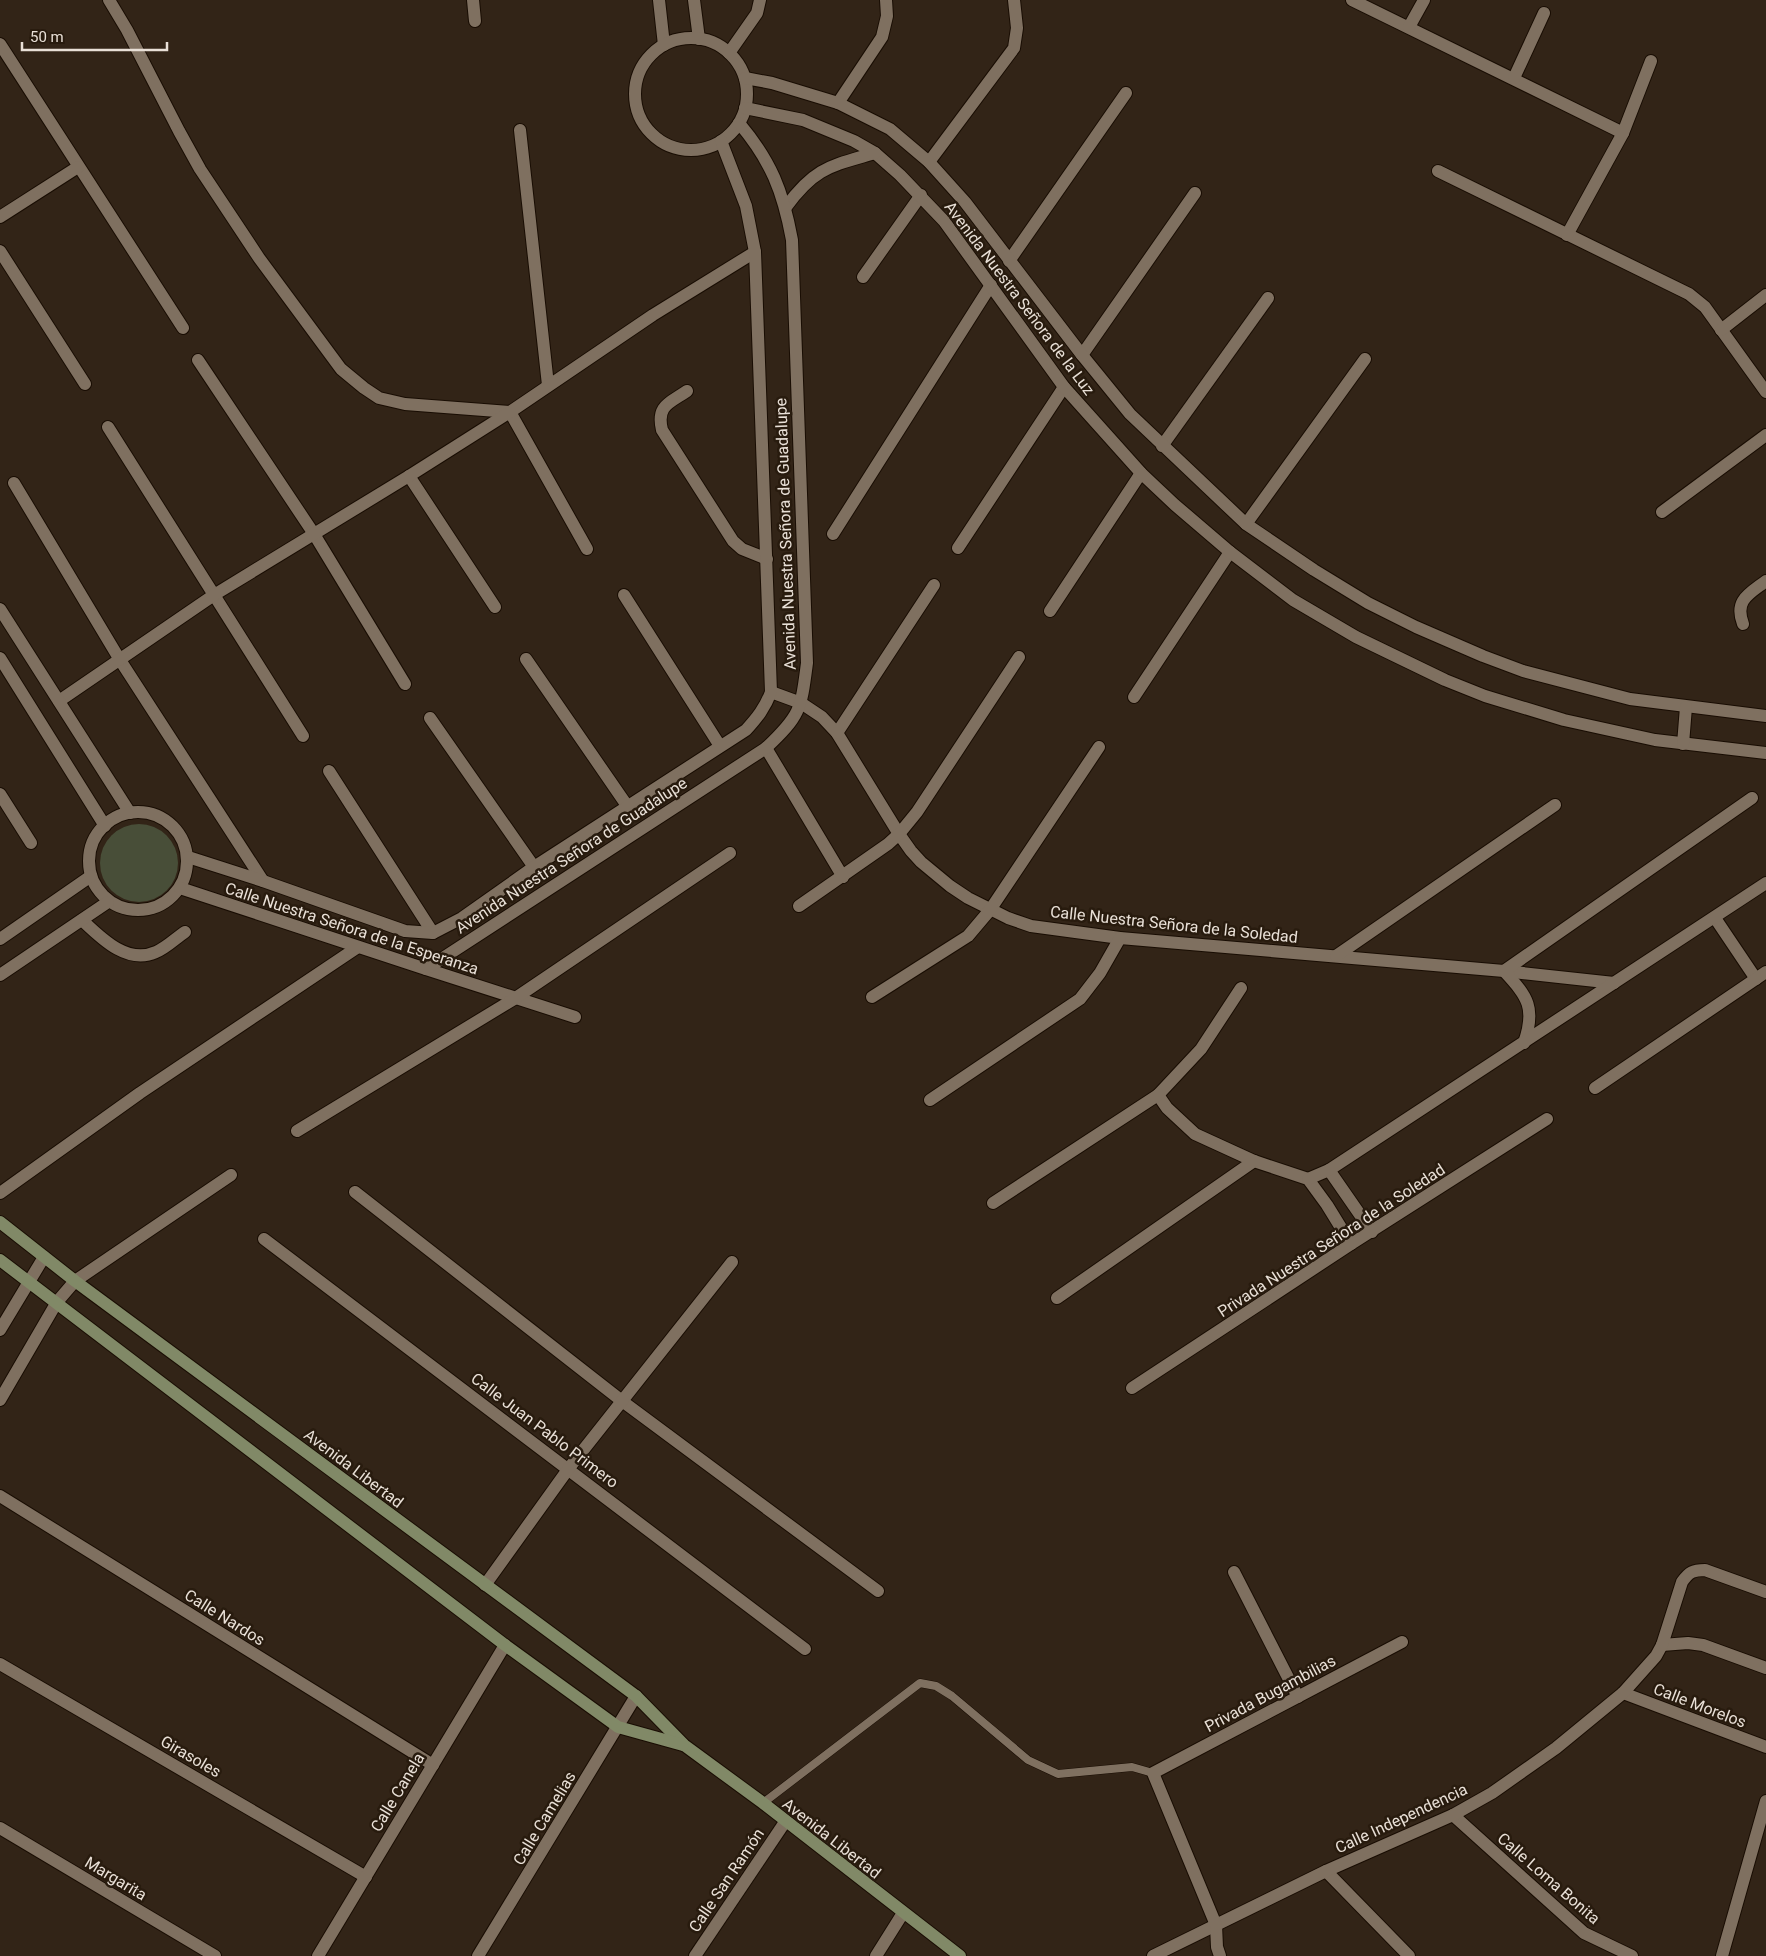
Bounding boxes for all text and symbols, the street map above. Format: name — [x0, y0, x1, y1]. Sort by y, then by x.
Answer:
scale bar — [22, 20, 168, 52]
text: 50 m — [30, 28, 64, 46]
street label: Avenida Nuestra Señora de la Luz — [941, 198, 1099, 399]
street label: Avenida Nuestra Señora de Guadalupe — [771, 398, 800, 670]
street label: Avenida Nuestra Señora de Guadalupe — [452, 773, 691, 937]
street label: Calle Nuestra Señora de la Esperanza — [223, 878, 481, 978]
street label: Calle Nuestra Señora de la Soledad — [1049, 902, 1299, 947]
street label: Privada Nuestra Señora de la Soledad — [1214, 1160, 1448, 1321]
street label: Calle Juan Pablo Primero — [467, 1369, 622, 1492]
street label: Avenida Libertad — [300, 1425, 407, 1512]
street label: Calle Nardos — [181, 1585, 268, 1650]
street label: Privada Bugambilias — [1202, 1651, 1339, 1736]
street label: Calle Morelos — [1651, 1679, 1749, 1732]
street label: Girasoles — [157, 1732, 224, 1781]
street label: Calle Canela — [367, 1749, 428, 1835]
street label: Calle Camelias — [509, 1768, 580, 1868]
street label: Calle Independencia — [1332, 1779, 1470, 1857]
street label: Avenida Libertad — [779, 1794, 885, 1883]
street label: Calle San Ramón — [685, 1825, 768, 1936]
street label: Calle Loma Bonita — [1494, 1829, 1604, 1928]
street label: Margarita — [81, 1853, 150, 1904]

